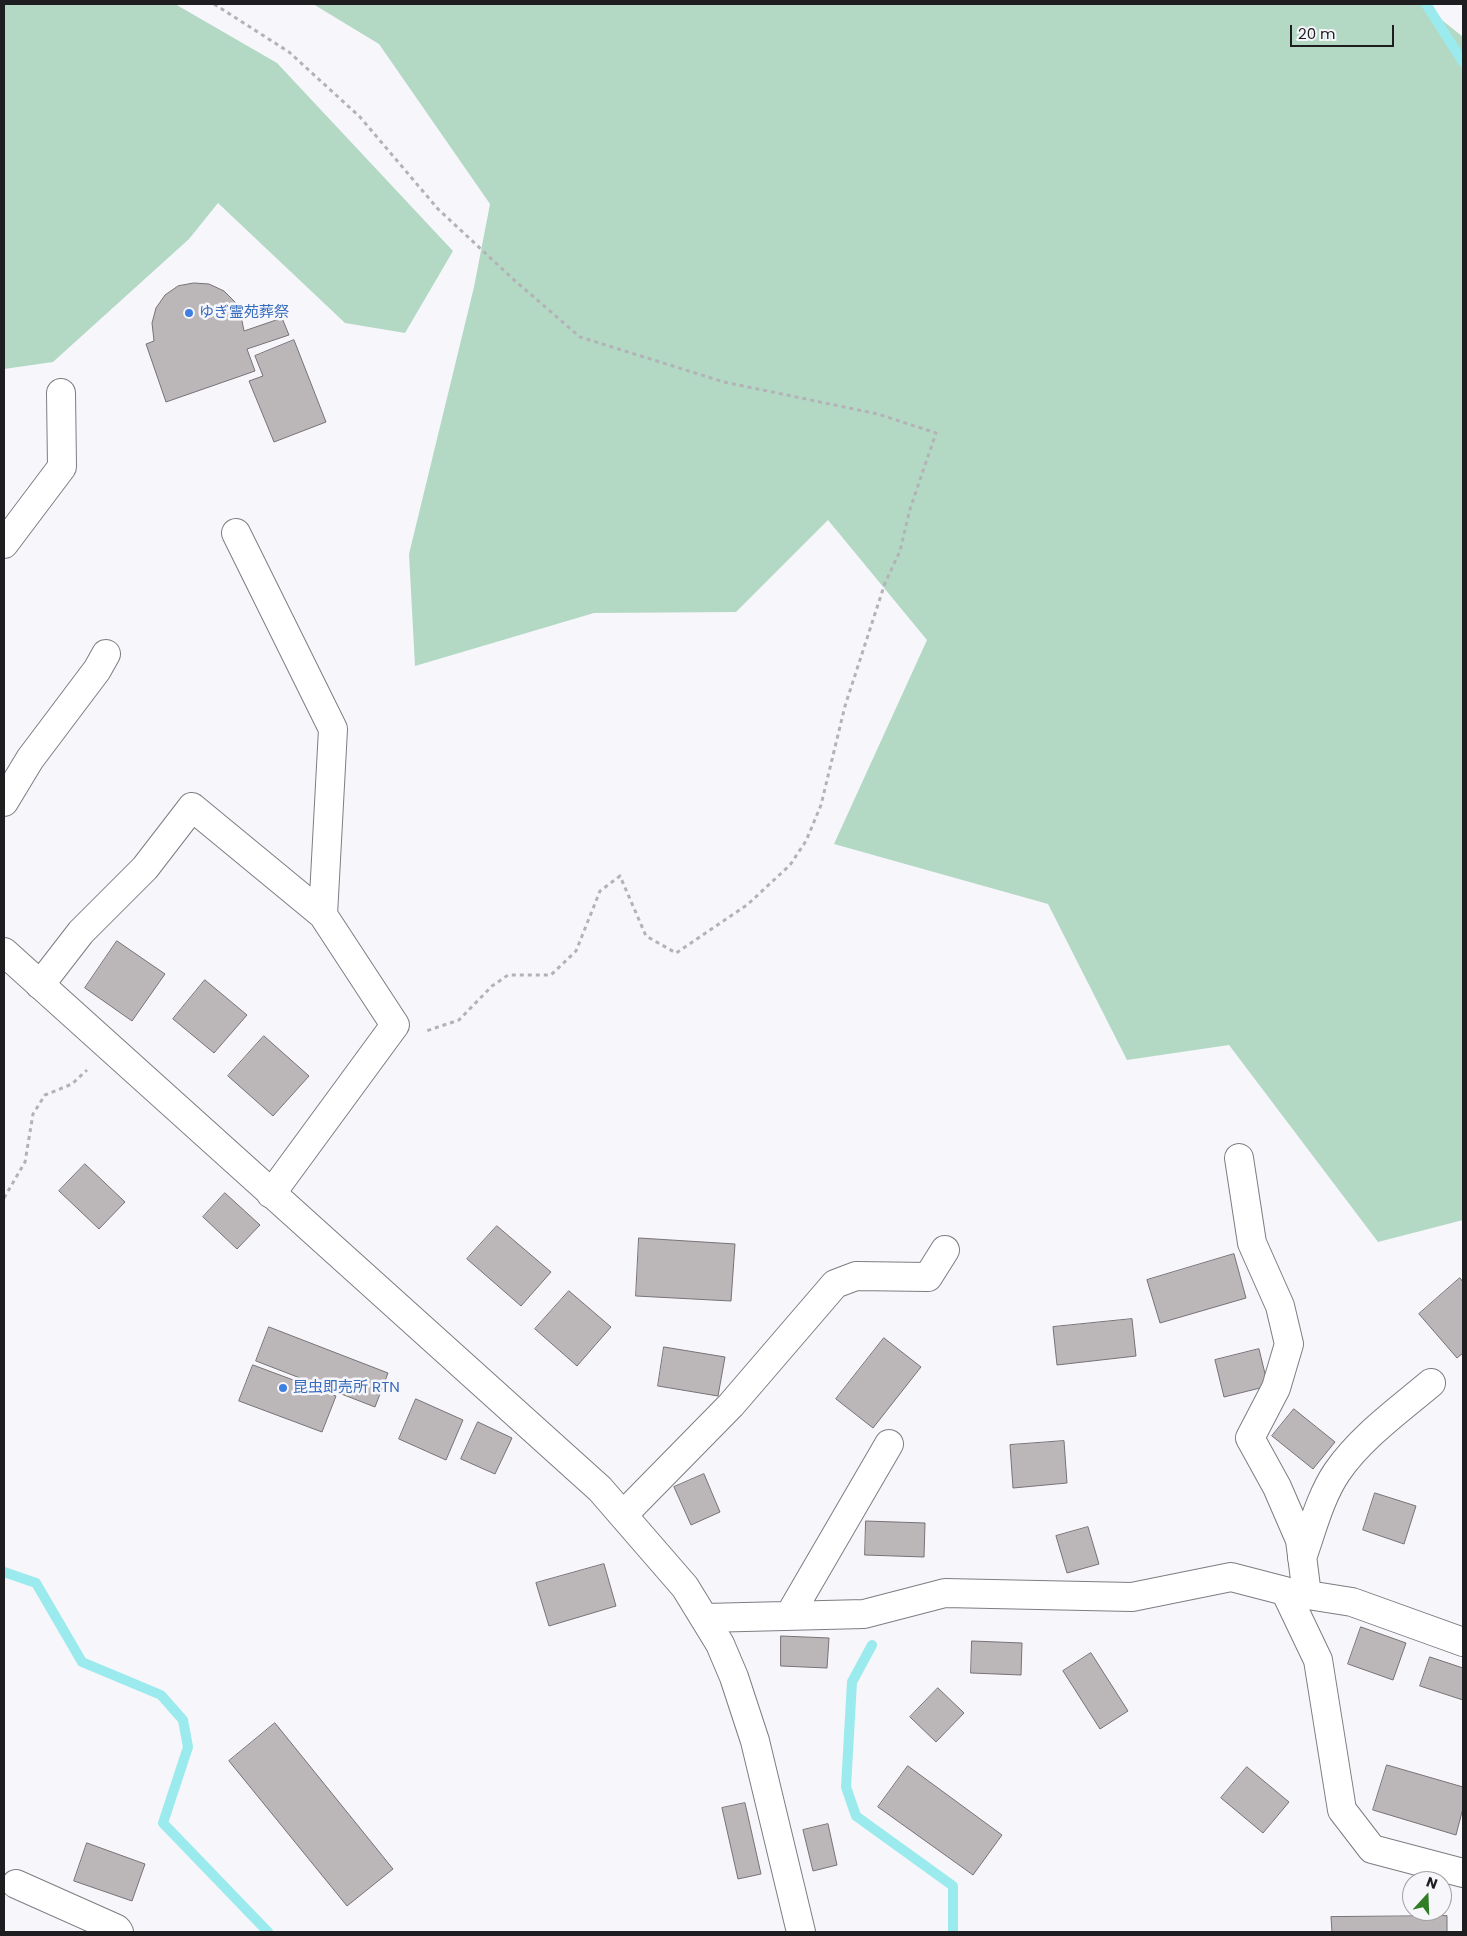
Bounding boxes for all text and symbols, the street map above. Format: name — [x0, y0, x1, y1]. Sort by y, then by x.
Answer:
scale bar — [1292, 15, 1396, 47]
text: 20 m — [1298, 23, 1336, 44]
place label: ゆぎ霊苑葬祭 — [199, 304, 289, 322]
marker: ゆぎ霊苑葬祭 — [183, 307, 195, 319]
place label: 昆虫即売所 RTN — [293, 1379, 400, 1397]
marker: 昆虫即売所 RTN — [277, 1382, 289, 1394]
north arrow — [1402, 1871, 1452, 1921]
text: N — [1423, 1872, 1440, 1894]

